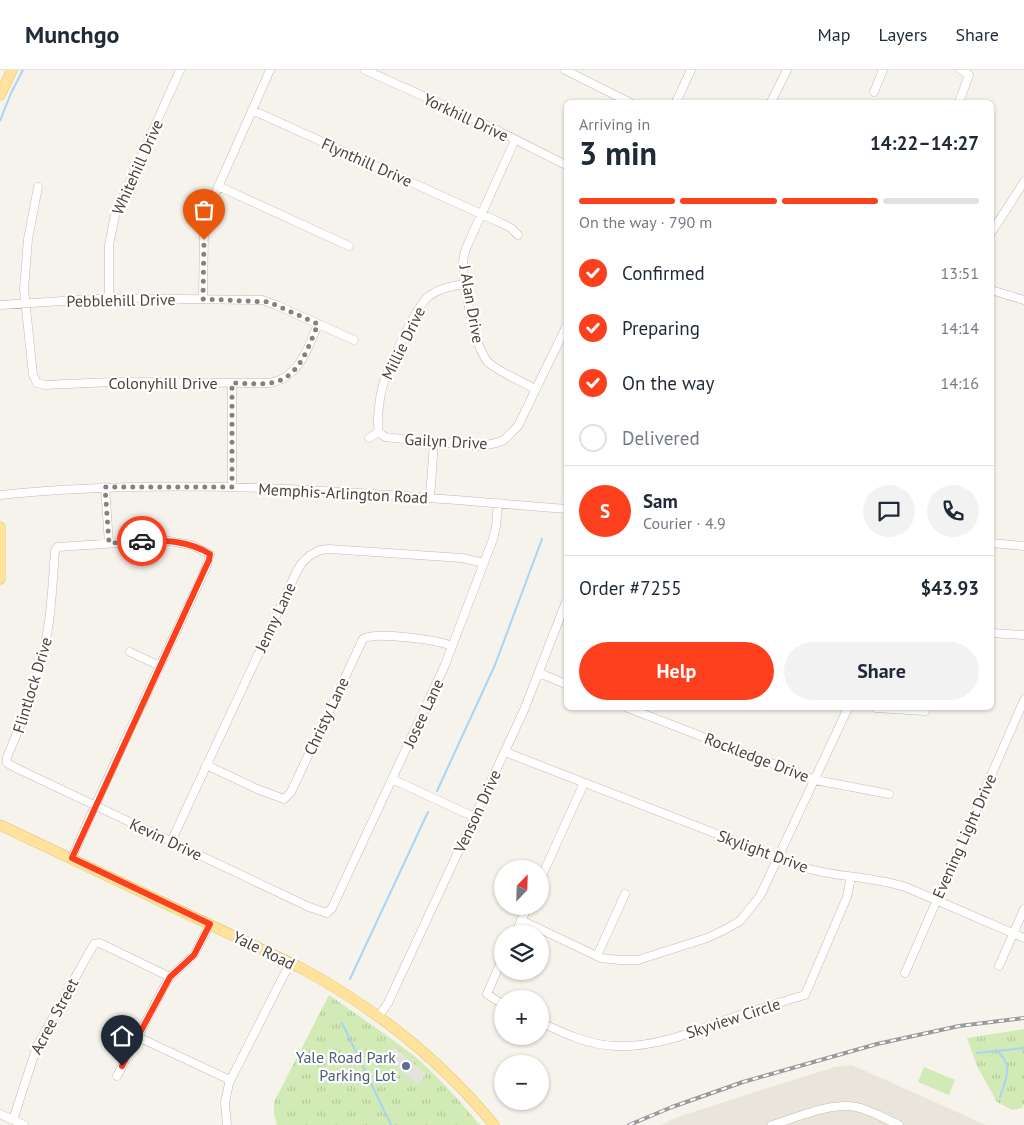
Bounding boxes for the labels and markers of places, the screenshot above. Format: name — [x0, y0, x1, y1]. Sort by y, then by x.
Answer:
pin — [183, 189, 225, 240]
pin — [101, 1015, 143, 1066]
place label: Yale Road Park Parking Lot — [296, 1047, 397, 1085]
marker: Yale Road Park Parking Lot — [400, 1060, 412, 1072]

